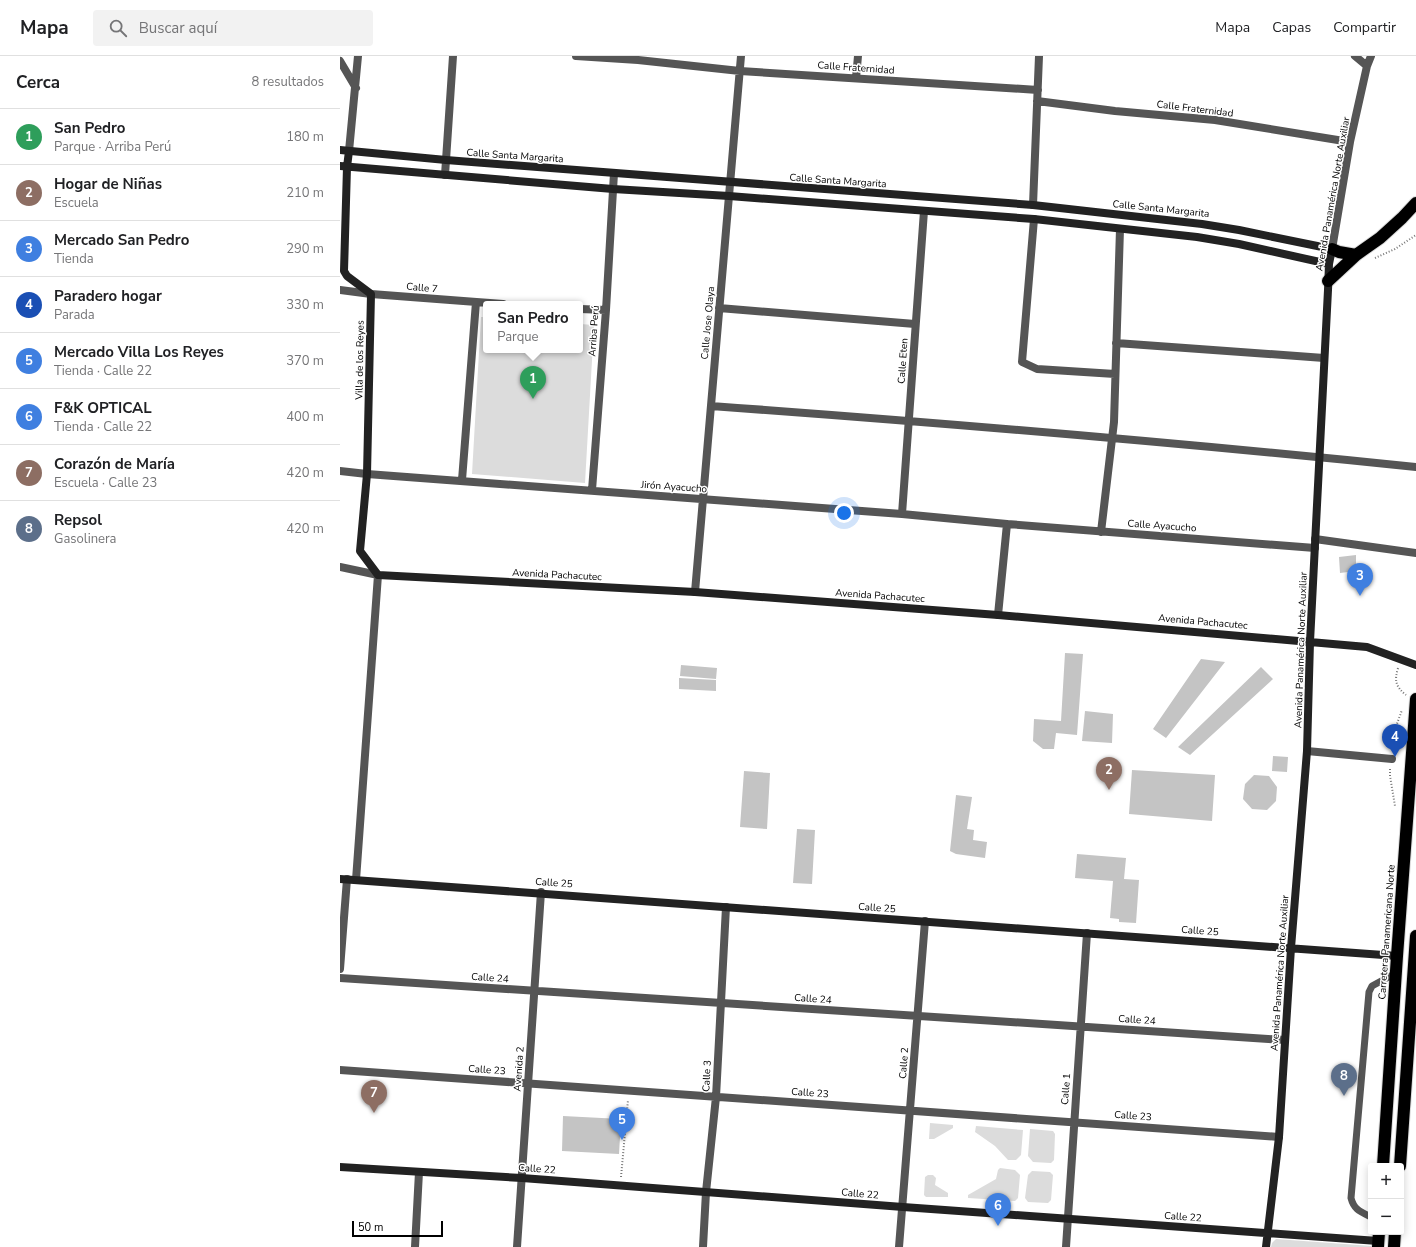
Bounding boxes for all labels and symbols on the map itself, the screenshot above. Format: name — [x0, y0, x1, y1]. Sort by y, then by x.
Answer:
street label: Calle Fraternidad — [817, 58, 895, 78]
street label: Calle Fraternidad — [1156, 97, 1234, 121]
street label: Avenida Panamérica Norte Auxiliar — [1313, 115, 1354, 272]
street label: Calle Santa Margarita — [466, 146, 564, 166]
street label: Calle Santa Margarita — [789, 171, 887, 191]
street label: Calle Santa Margarita — [1112, 197, 1210, 221]
street label: Calle 7 — [406, 280, 438, 296]
street label: Calle Jose Olaya — [698, 286, 718, 360]
street label: Arriba Perú — [585, 305, 603, 357]
street label: Villa de los Reyes — [352, 320, 368, 401]
street label: Calle Eten — [894, 338, 912, 384]
pin: 1 — [520, 366, 546, 399]
street label: Jirón Ayacucho — [639, 478, 708, 496]
your location — [834, 503, 854, 523]
street label: Calle Ayacucho — [1127, 517, 1197, 535]
pin: 3 — [1347, 563, 1373, 596]
street label: Avenida Pachacutec — [512, 566, 603, 584]
street label: Avenida Panamérica Norte Auxiliar — [1291, 571, 1311, 728]
street label: Avenida Pachacutec — [835, 586, 926, 606]
street label: Avenida Pachacutec — [1158, 611, 1249, 633]
pin: 4 — [1382, 724, 1408, 757]
pin: 2 — [1096, 757, 1122, 790]
street label: Carretera Panamericana Norte — [1375, 864, 1399, 1000]
street label: Calle 25 — [535, 875, 573, 891]
street label: Avenida Panamérica Norte Auxiliar — [1268, 894, 1292, 1052]
street label: Calle 25 — [858, 900, 896, 916]
street label: Calle 25 — [1181, 923, 1219, 939]
street label: Calle 24 — [471, 970, 509, 986]
street label: Calle 24 — [794, 991, 832, 1007]
street label: Calle 24 — [1118, 1012, 1156, 1028]
street label: Avenida 2 — [510, 1046, 528, 1092]
street label: Calle 2 — [896, 1047, 912, 1079]
street label: Calle 3 — [699, 1060, 715, 1092]
street label: Calle 23 — [468, 1062, 506, 1078]
pin: 8 — [1331, 1063, 1357, 1096]
street label: Calle 1 — [1058, 1073, 1074, 1105]
pin: 7 — [361, 1080, 387, 1113]
street label: Calle 23 — [791, 1085, 829, 1101]
pin: 5 — [609, 1107, 635, 1140]
street label: Calle 23 — [1114, 1108, 1152, 1124]
street label: Calle 22 — [518, 1161, 556, 1177]
street label: Calle 22 — [841, 1185, 879, 1203]
pin: 6 — [985, 1193, 1011, 1226]
street label: Calle 22 — [1164, 1209, 1202, 1225]
scale bar — [352, 1219, 443, 1238]

